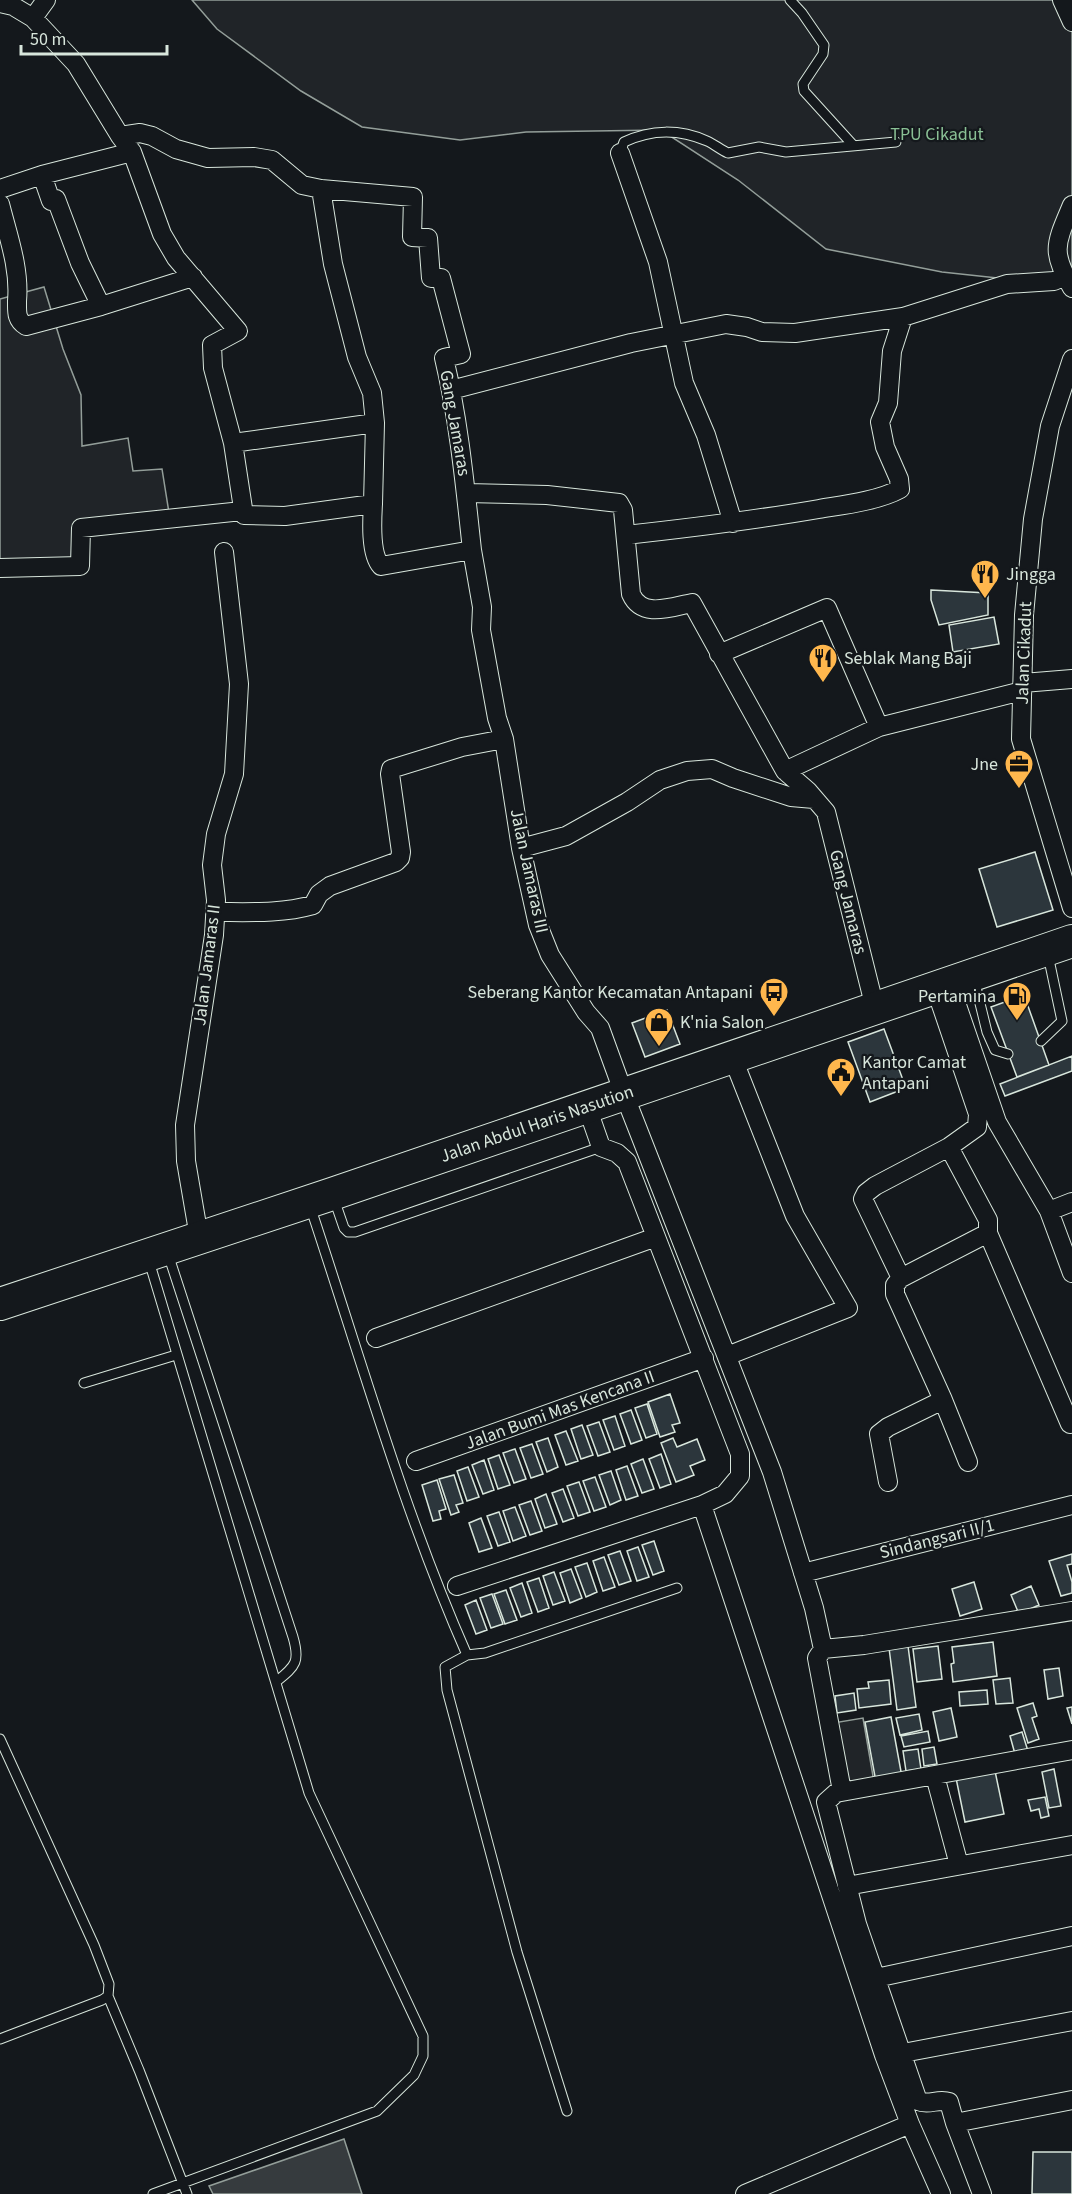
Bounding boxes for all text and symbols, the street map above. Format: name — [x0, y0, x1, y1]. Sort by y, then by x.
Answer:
scale bar — [21, 18, 166, 56]
text: 50 m — [30, 27, 66, 52]
park label: TPU Cikadut — [890, 122, 984, 147]
street label: Gang Jamaras — [433, 368, 477, 478]
restaurant icon: Jingga — [969, 558, 1001, 600]
place label: Jingga — [1006, 562, 1056, 587]
street label: Jalan Cikadut — [1010, 601, 1038, 705]
restaurant icon: Seblak Mang Baji — [807, 642, 839, 684]
place label: Seblak Mang Baji — [844, 646, 972, 671]
office icon: Jne — [1003, 748, 1035, 790]
place label: Jne — [971, 752, 998, 777]
street label: Jalan Jamaras III — [504, 806, 554, 936]
street label: Gang Jamaras — [823, 847, 873, 957]
street label: Jalan Jamaras II — [187, 903, 227, 1027]
bus stop icon: Seberang Kantor Kecamatan Antapani — [758, 976, 790, 1018]
place label: Seberang Kantor Kecamatan Antapani — [468, 980, 753, 1005]
fuel station icon: Pertamina — [1001, 980, 1033, 1022]
place label: Pertamina — [918, 984, 996, 1009]
shop icon: K'nia Salon — [643, 1006, 675, 1048]
place label: K'nia Salon — [680, 1010, 764, 1035]
place label: Kantor Camat Antapani — [862, 1050, 966, 1096]
public building icon: Kantor Camat Antapani — [825, 1056, 857, 1098]
street label: Jalan Abdul Haris Nasution — [437, 1079, 637, 1169]
street label: Jalan Bumi Mas Kencana II — [462, 1364, 658, 1456]
street label: Sindangsari II/1 — [877, 1513, 997, 1565]

